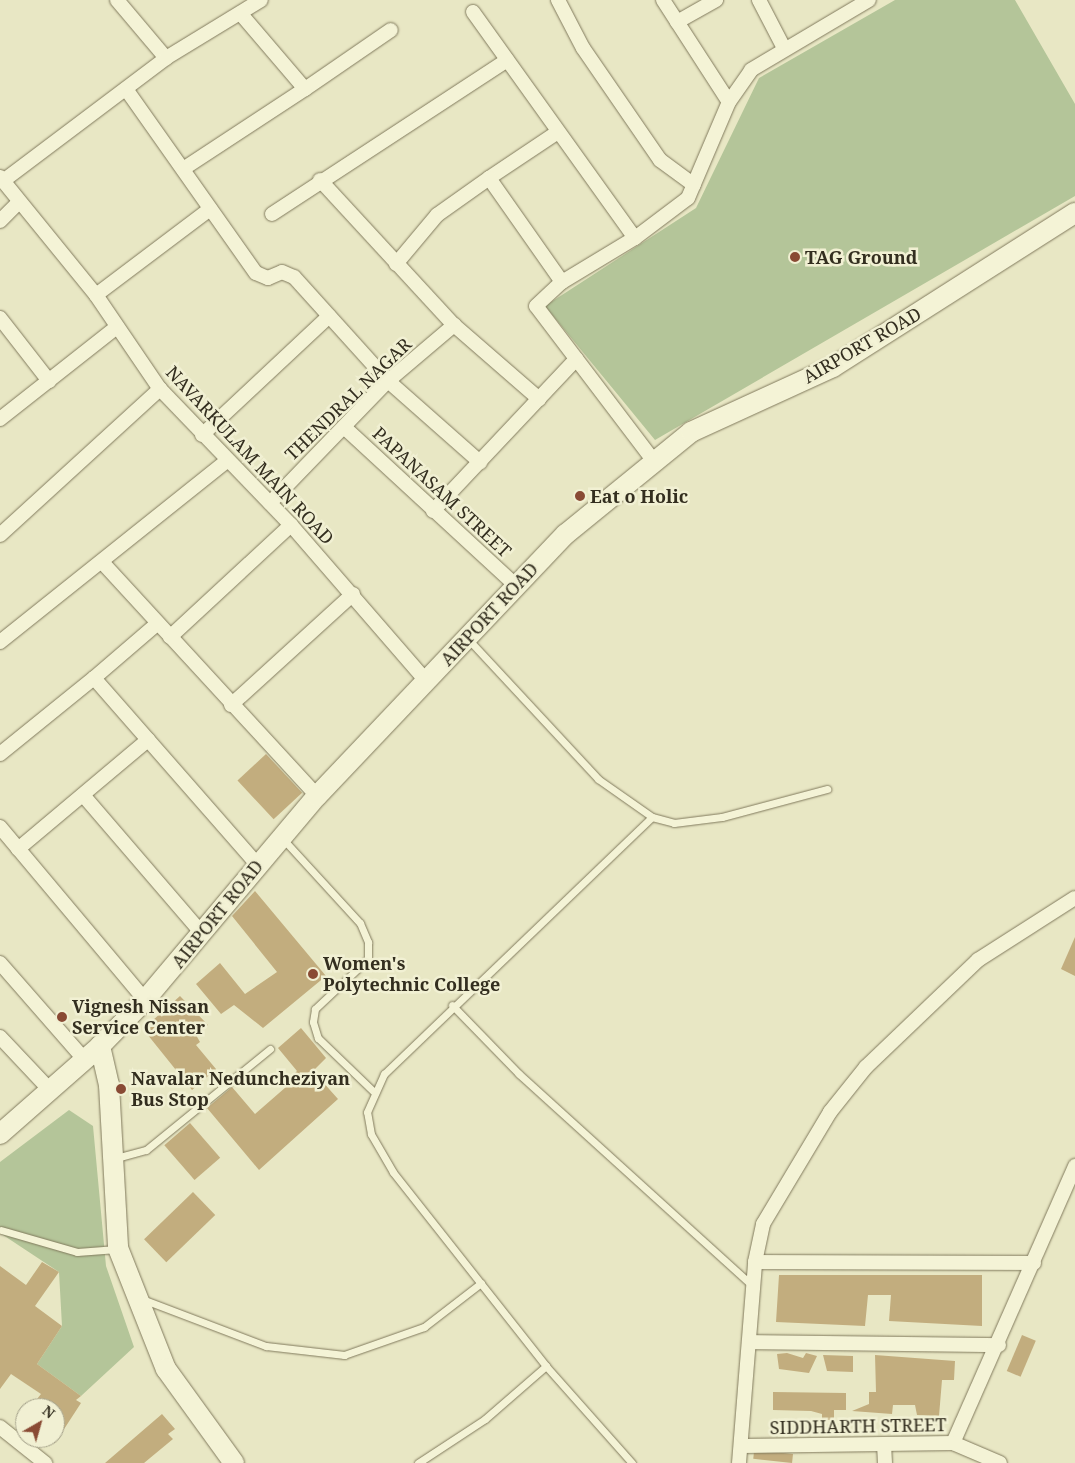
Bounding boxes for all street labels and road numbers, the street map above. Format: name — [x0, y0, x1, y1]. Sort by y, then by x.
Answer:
street label: AIRPORT ROAD — [799, 302, 925, 388]
street label: THENDRAL NAGAR — [280, 333, 416, 465]
street label: NAVARKULAM MAIN ROAD — [162, 361, 338, 549]
street label: PAPANASAM STREET — [368, 422, 516, 562]
street label: AIRPORT ROAD — [436, 558, 542, 670]
street label: AIRPORT ROAD — [167, 856, 267, 972]
street label: SIDDHARTH STREET — [769, 1414, 947, 1438]

